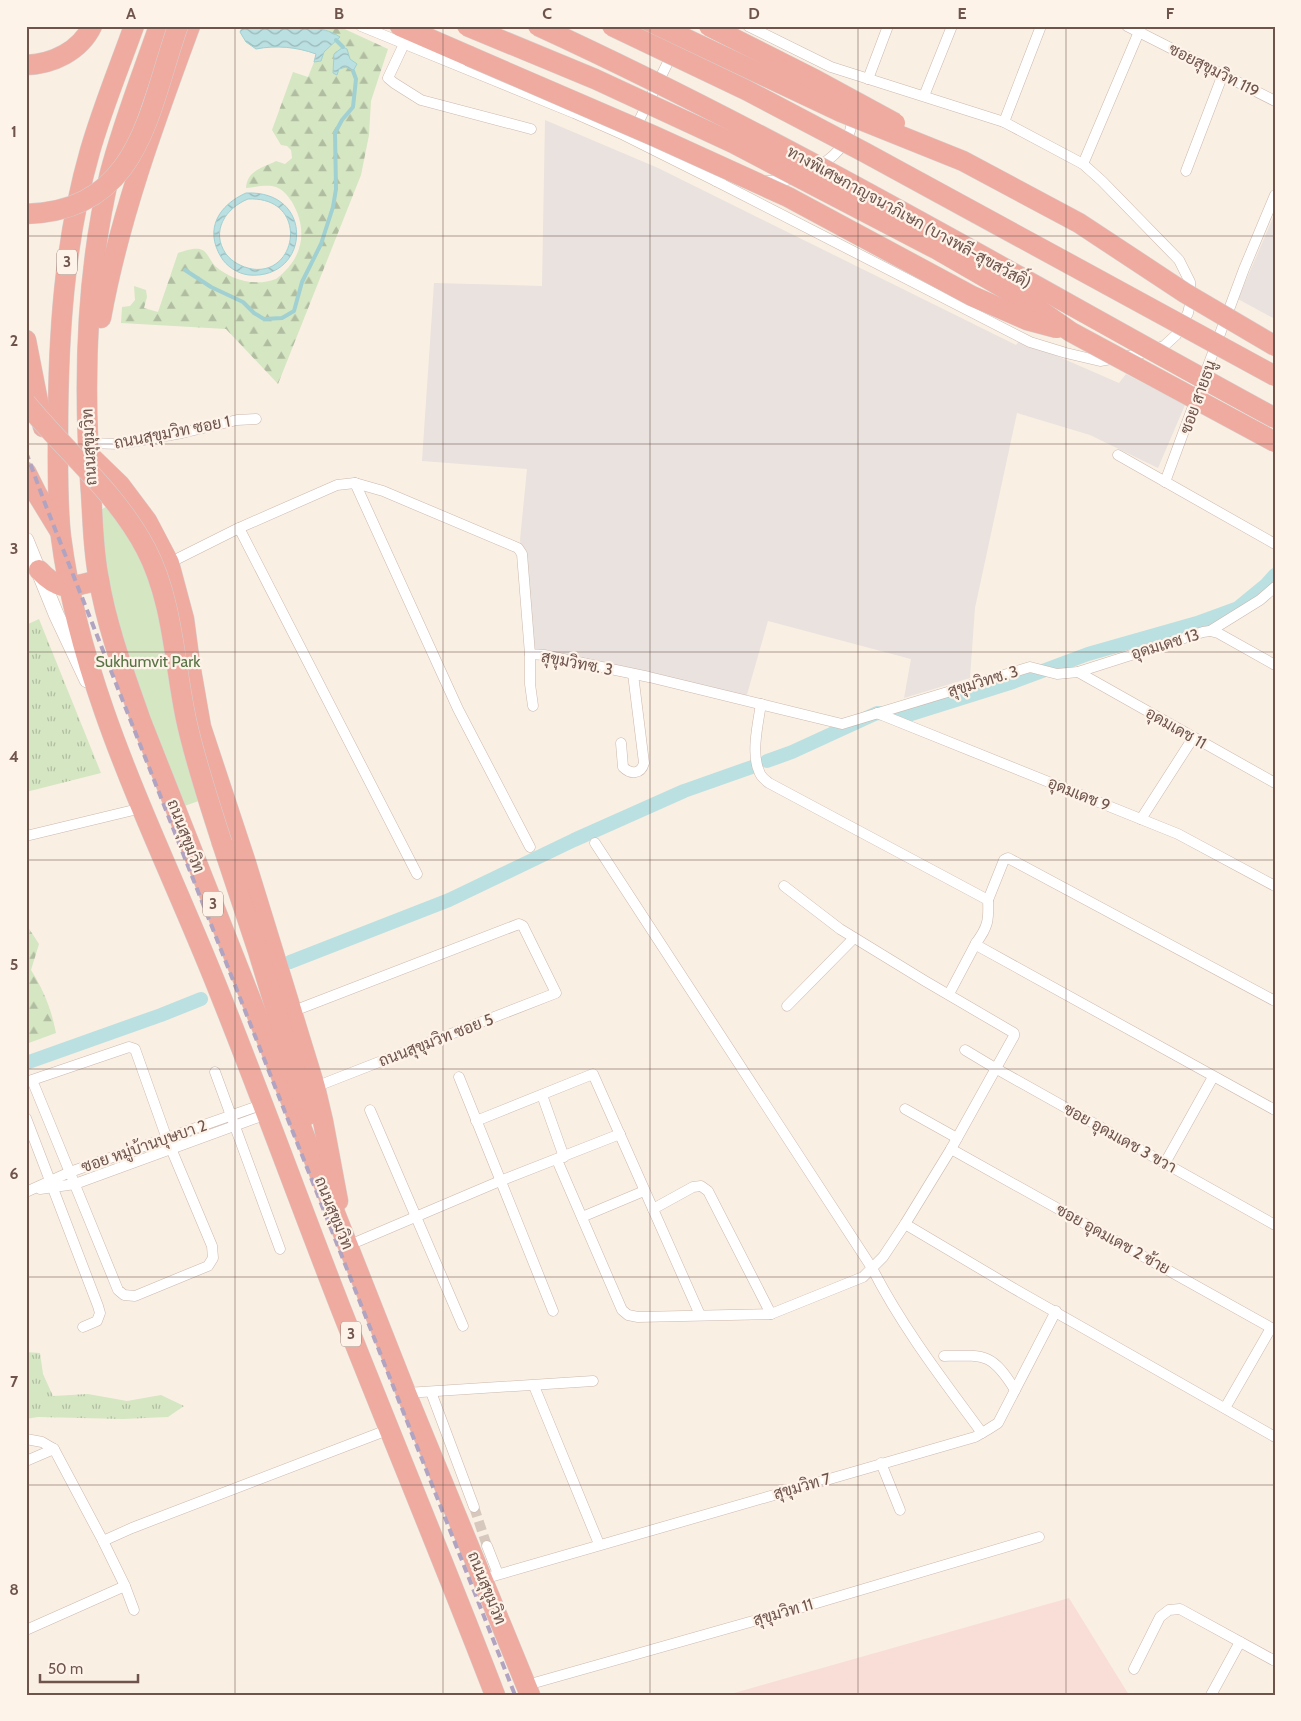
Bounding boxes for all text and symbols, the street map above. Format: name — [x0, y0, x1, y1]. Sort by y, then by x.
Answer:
text: A — [126, 4, 136, 23]
text: B — [334, 4, 344, 23]
text: C — [542, 4, 552, 23]
text: D — [748, 4, 760, 23]
text: E — [957, 4, 967, 23]
text: F — [1166, 4, 1175, 23]
street label: ซอยสุขุมวิท 119 — [1165, 39, 1262, 103]
text: 1 — [11, 122, 17, 141]
street label: ทางพิเศษกาญจนาภิเษก (บางพลี-สุขสวัสดิ์) — [783, 137, 1037, 294]
road number: 3 — [57, 250, 77, 274]
text: 2 — [10, 331, 18, 350]
street label: ซอย สายธนู — [1176, 358, 1222, 437]
street label: ถนนสุขุมวิท — [77, 408, 102, 486]
street label: ถนนสุขุมวิท ซอย 1 — [112, 411, 232, 455]
text: 3 — [10, 539, 18, 558]
street label: อุดมเดช 13 — [1129, 625, 1202, 665]
street label: สุขุมวิทซ. 3 — [539, 647, 615, 681]
park label: Sukhumvit Park — [96, 652, 201, 671]
street label: สุขุมวิทซ. 3 — [945, 661, 1021, 703]
street label: อุดมเดช 11 — [1141, 703, 1210, 755]
text: 4 — [9, 747, 19, 766]
street label: อุดมเดช 9 — [1044, 773, 1113, 817]
street label: ถนนสุขุมวิท — [161, 797, 209, 876]
road number: 3 — [203, 892, 223, 916]
text: 5 — [10, 955, 18, 974]
street label: ถนนสุขุมวิท ซอย 5 — [376, 1009, 497, 1072]
street label: ซอย อุดมเดช 3 ขวา — [1059, 1099, 1180, 1179]
street label: ซอย หมู่บ้านบุษบา 2 — [78, 1115, 210, 1178]
text: 6 — [10, 1164, 19, 1183]
street label: ถนนสุขุมวิท — [309, 1174, 357, 1253]
street label: ซอย อุดมเดช 2 ซ้าย — [1052, 1199, 1174, 1280]
road number: 3 — [341, 1322, 361, 1346]
text: 7 — [10, 1372, 19, 1391]
street label: สุขุมวิท 7 — [771, 1469, 834, 1505]
street label: ถนนสุขุมวิท — [462, 1549, 510, 1628]
text: 8 — [9, 1580, 19, 1599]
street label: สุขุมวิท 11 — [751, 1594, 816, 1632]
scale bar — [40, 1651, 138, 1683]
text: 50 m — [48, 1660, 83, 1678]

